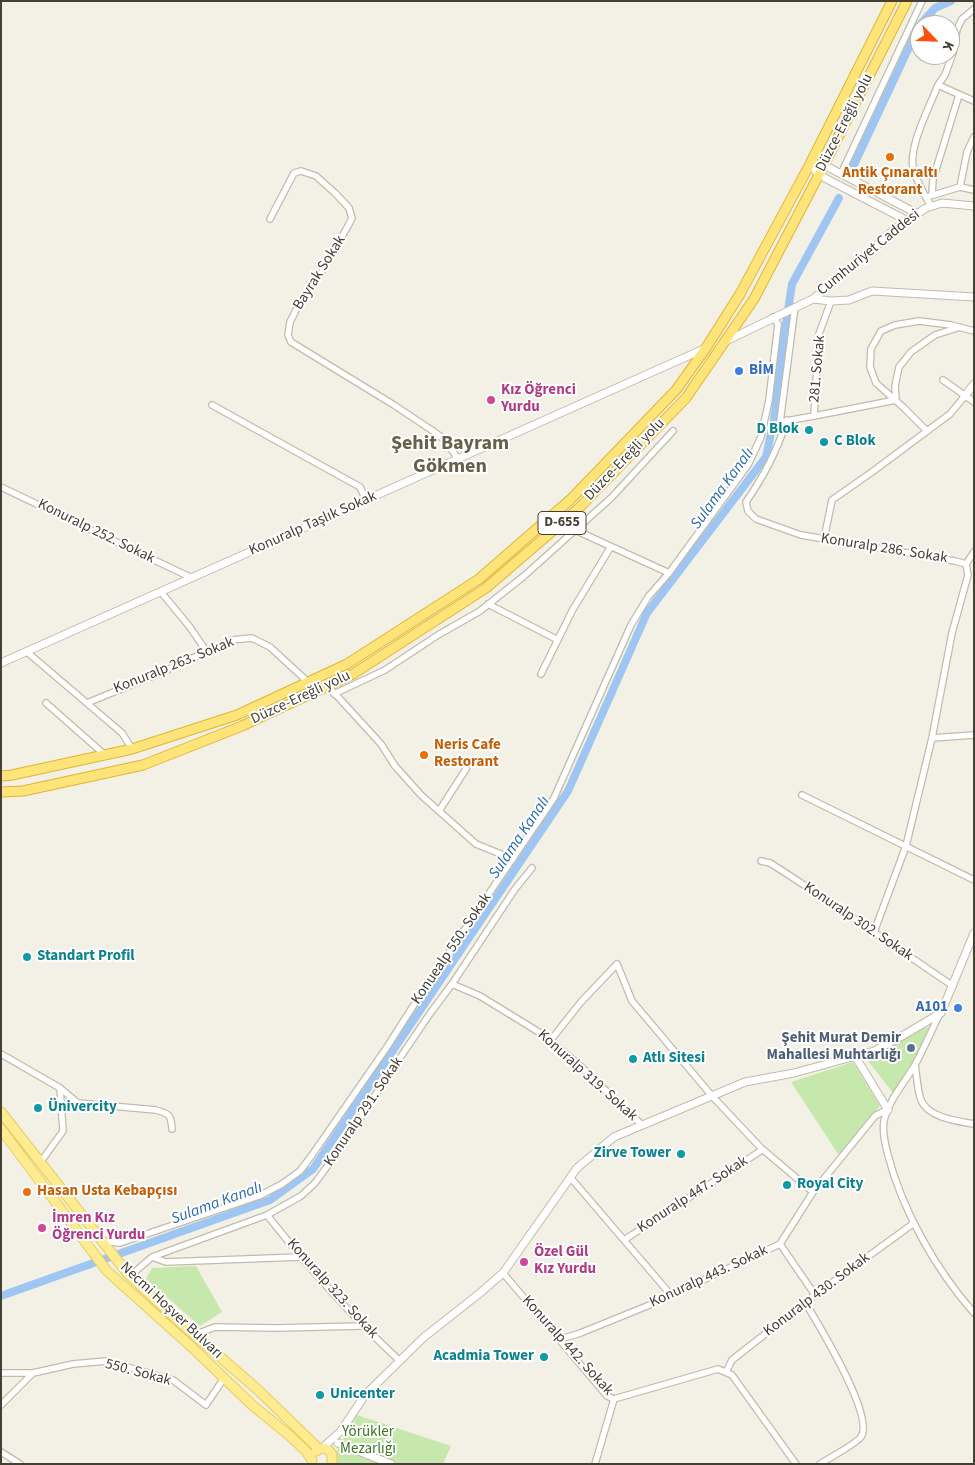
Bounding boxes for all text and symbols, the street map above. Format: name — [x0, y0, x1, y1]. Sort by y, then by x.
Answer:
north arrow — [910, 15, 960, 65]
text: K — [937, 38, 959, 54]
street label: Düzce-Ereğli yolu — [813, 71, 877, 175]
marker: Antik Çınaraltı Restorant — [884, 151, 896, 163]
place label: Antik Çınaraltı Restorant — [842, 165, 938, 200]
street label: Cumhuriyet Caddesi — [814, 206, 924, 300]
street label: Bayrak Sokak — [290, 232, 350, 314]
street label: 281. Sokak — [806, 335, 830, 403]
place label: BİM — [749, 362, 774, 380]
marker: BİM — [733, 365, 745, 377]
place label: Kız Öğrenci Yurdu — [501, 382, 576, 417]
marker: Kız Öğrenci Yurdu — [485, 394, 497, 406]
street label: Düzce-Ereğli yolu — [581, 415, 669, 505]
place label: D Blok — [757, 421, 799, 439]
marker: D Blok — [803, 424, 815, 436]
district label: Şehit Bayram Gökmen — [391, 433, 509, 480]
place label: C Blok — [834, 433, 876, 451]
marker: C Blok — [818, 436, 830, 448]
water label: Sulama Kanalı — [687, 445, 759, 533]
street label: Konuralp Taşlık Sokak — [246, 488, 380, 560]
street label: Konuralp 252. Sokak — [34, 496, 158, 568]
road number: D-655 — [538, 512, 586, 534]
street label: Konuralp 286. Sokak — [819, 530, 949, 568]
street label: Konuralp 263. Sokak — [111, 634, 237, 698]
street label: Düzce-Ereğli yolu — [248, 667, 354, 729]
place label: Neris Cafe Restorant — [434, 737, 501, 772]
marker: Neris Cafe Restorant — [418, 749, 430, 761]
water label: Sulama Kanalı — [485, 793, 555, 883]
street label: Konuralp 302. Sokak — [800, 879, 916, 965]
street label: Konuealp 550. Sokak — [408, 890, 496, 1008]
place label: Standart Profil — [37, 948, 135, 966]
marker: Standart Profil — [21, 951, 33, 963]
place label: A101 — [916, 999, 948, 1017]
marker: A101 — [952, 1002, 964, 1014]
street label: Konuralp 319. Sokak — [533, 1026, 641, 1126]
place label: Şehit Murat Demir Mahallesi Muhtarlığı — [767, 1030, 901, 1065]
marker: Şehit Murat Demir Mahallesi Muhtarlığı — [905, 1042, 917, 1054]
place label: Atlı Sitesi — [643, 1050, 705, 1068]
marker: Atlı Sitesi — [627, 1053, 639, 1065]
street label: Konuralp 291. Sokak — [321, 1054, 407, 1170]
place label: Ünivercity — [48, 1099, 117, 1117]
marker: Ünivercity — [32, 1102, 44, 1114]
place label: Zirve Tower — [594, 1145, 671, 1163]
marker: Zirve Tower — [675, 1148, 687, 1160]
street label: Konuralp 447. Sokak — [634, 1153, 752, 1237]
place label: Royal City — [797, 1176, 863, 1194]
water label: Sulama Kanalı — [169, 1179, 265, 1229]
marker: Royal City — [781, 1179, 793, 1191]
place label: Hasan Usta Kebapçısı — [37, 1183, 177, 1201]
marker: Hasan Usta Kebapçısı — [21, 1186, 33, 1198]
place label: İmren Kız Öğrenci Yurdu — [52, 1210, 145, 1245]
marker: İmren Kız Öğrenci Yurdu — [36, 1222, 48, 1234]
street label: Konuralp 323. Sokak — [282, 1235, 382, 1343]
street label: Konuralp 443. Sokak — [647, 1242, 771, 1312]
place label: Özel Gül Kız Yurdu — [534, 1244, 596, 1279]
street label: Konuralp 430. Sokak — [760, 1249, 874, 1341]
marker: Özel Gül Kız Yurdu — [518, 1256, 530, 1268]
street label: Necmi Hoşver Bulvarı — [116, 1259, 226, 1363]
street label: Konuralp 442. Sokak — [517, 1292, 617, 1400]
place label: Acadmia Tower — [433, 1348, 534, 1366]
marker: Acadmia Tower — [538, 1351, 550, 1363]
street label: 550. Sokak — [103, 1356, 173, 1390]
place label: Unicenter — [330, 1386, 395, 1404]
marker: Unicenter — [314, 1389, 326, 1401]
park label: Yörükler Mezarlığı — [340, 1424, 396, 1459]

